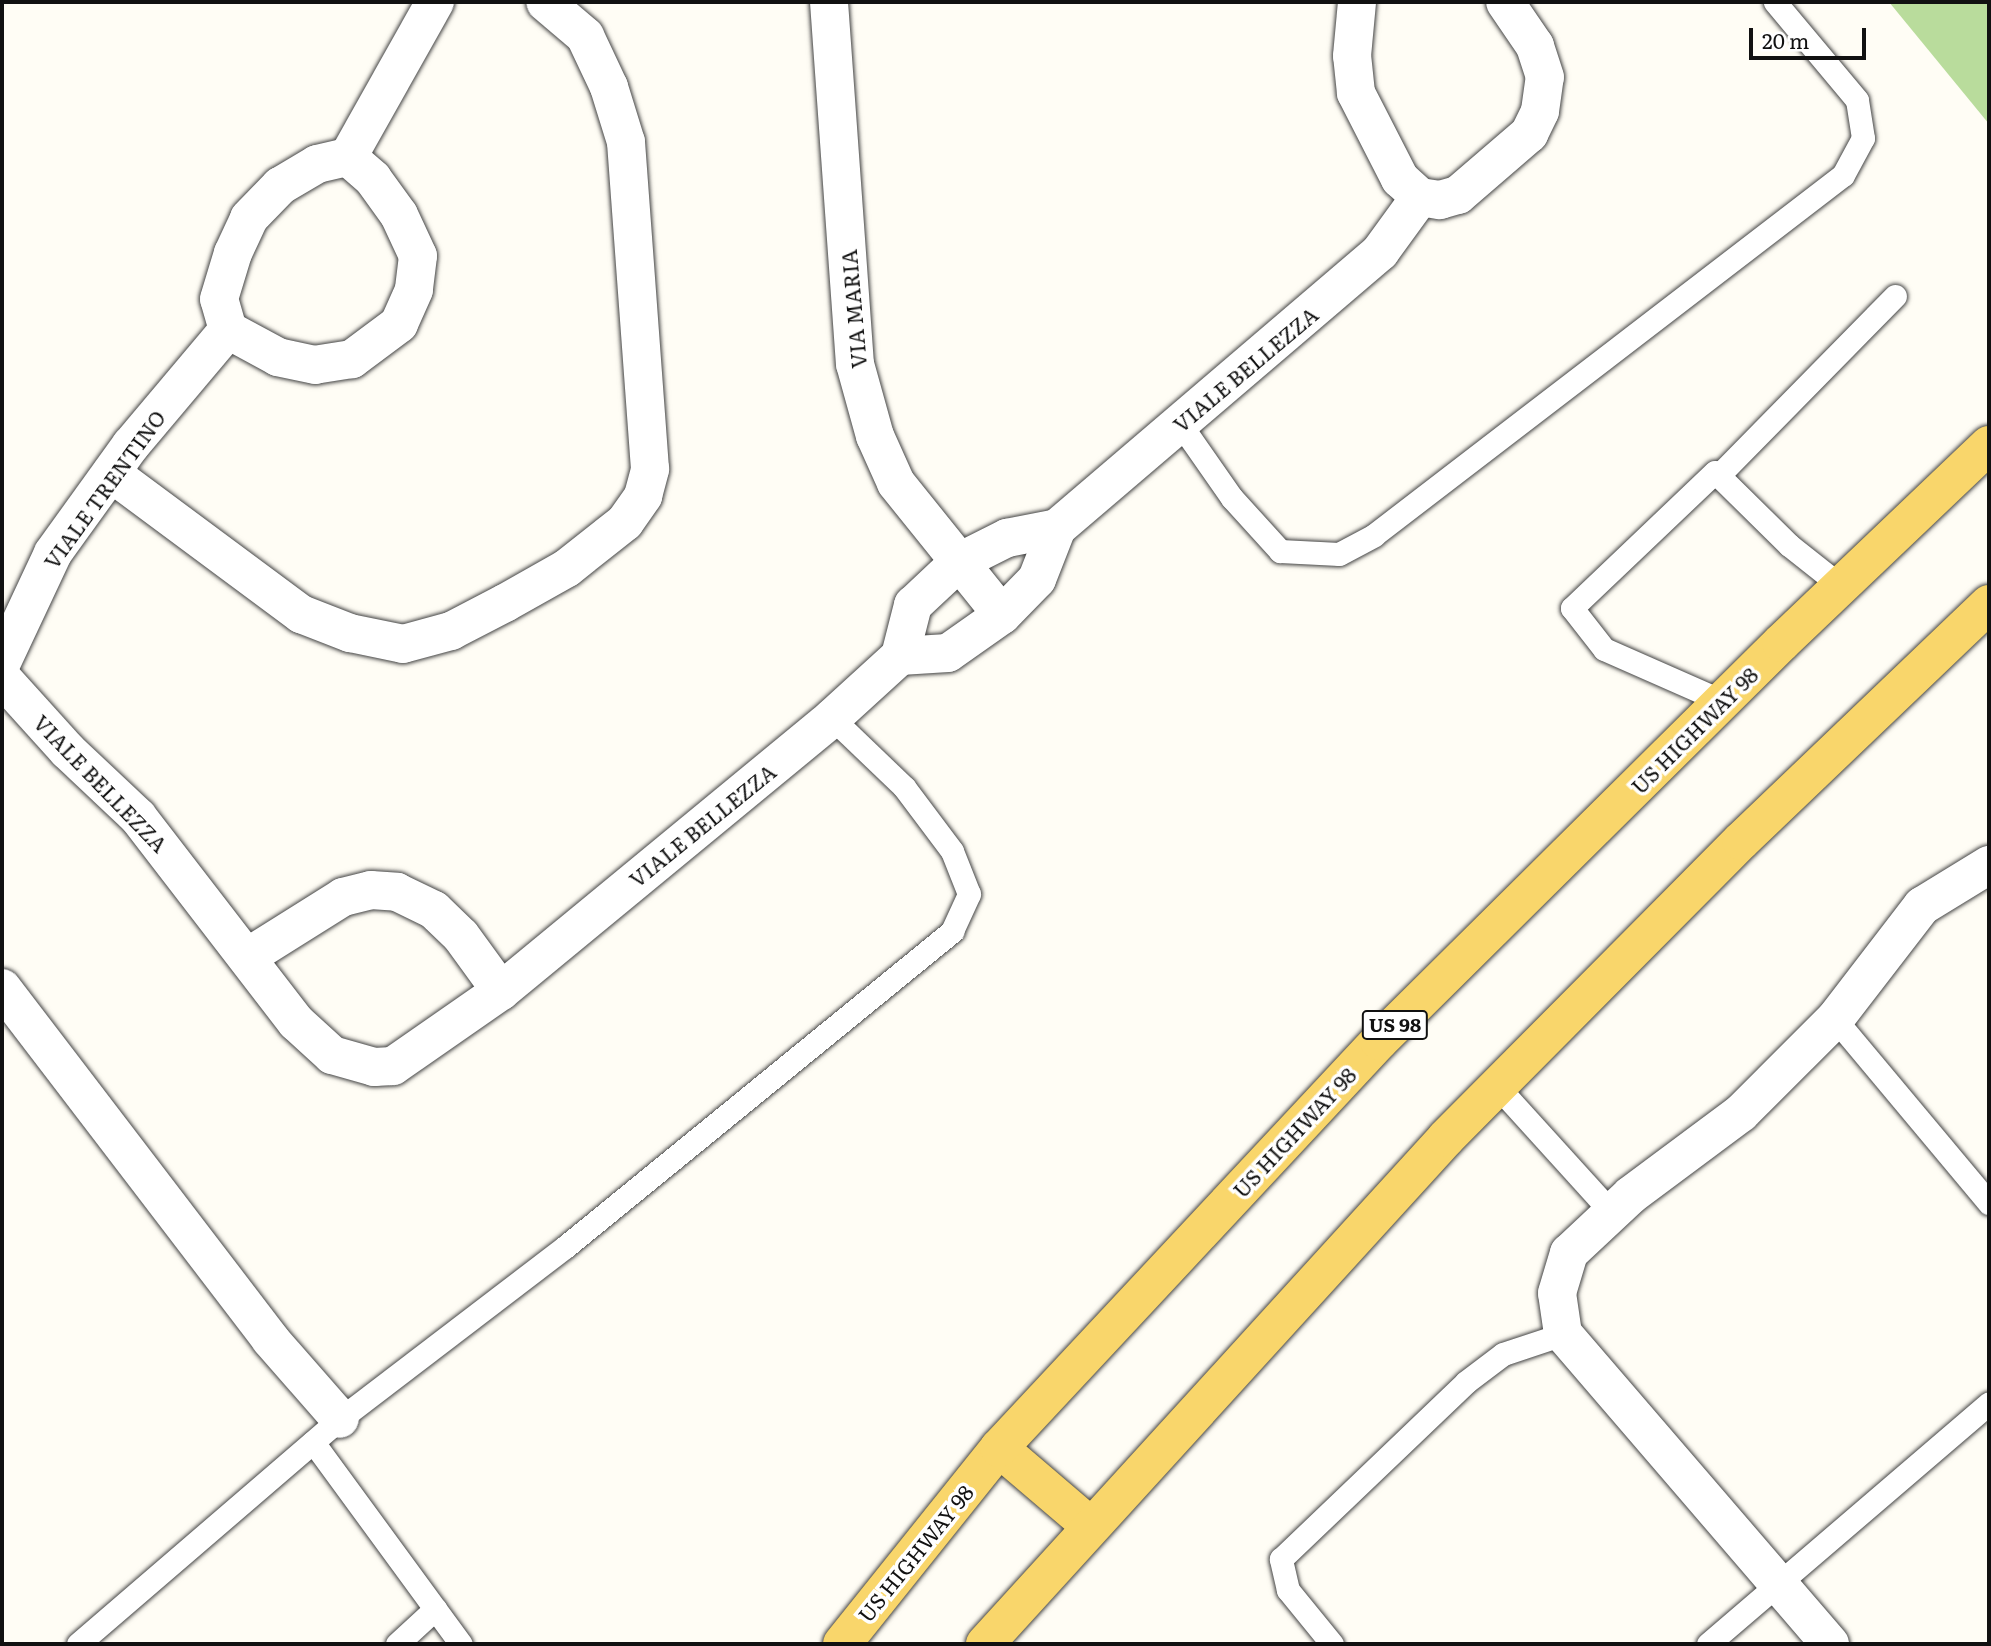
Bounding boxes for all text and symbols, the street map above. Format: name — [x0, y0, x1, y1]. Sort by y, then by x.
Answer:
scale bar — [1753, 14, 1870, 58]
text: 20 m — [1762, 24, 1809, 55]
street label: VIA MARIA — [835, 248, 871, 370]
street label: VIALE BELLEZZA — [1168, 301, 1322, 437]
street label: VIALE TRENTINO — [38, 405, 170, 573]
street label: US HIGHWAY 98 — [1625, 661, 1763, 799]
street label: VIALE BELLEZZA — [29, 709, 173, 857]
street label: VIALE BELLEZZA — [624, 758, 780, 892]
road number: US 98 — [1362, 1009, 1428, 1040]
street label: US HIGHWAY 98 — [1227, 1062, 1361, 1202]
street label: US HIGHWAY 98 — [852, 1480, 978, 1626]

